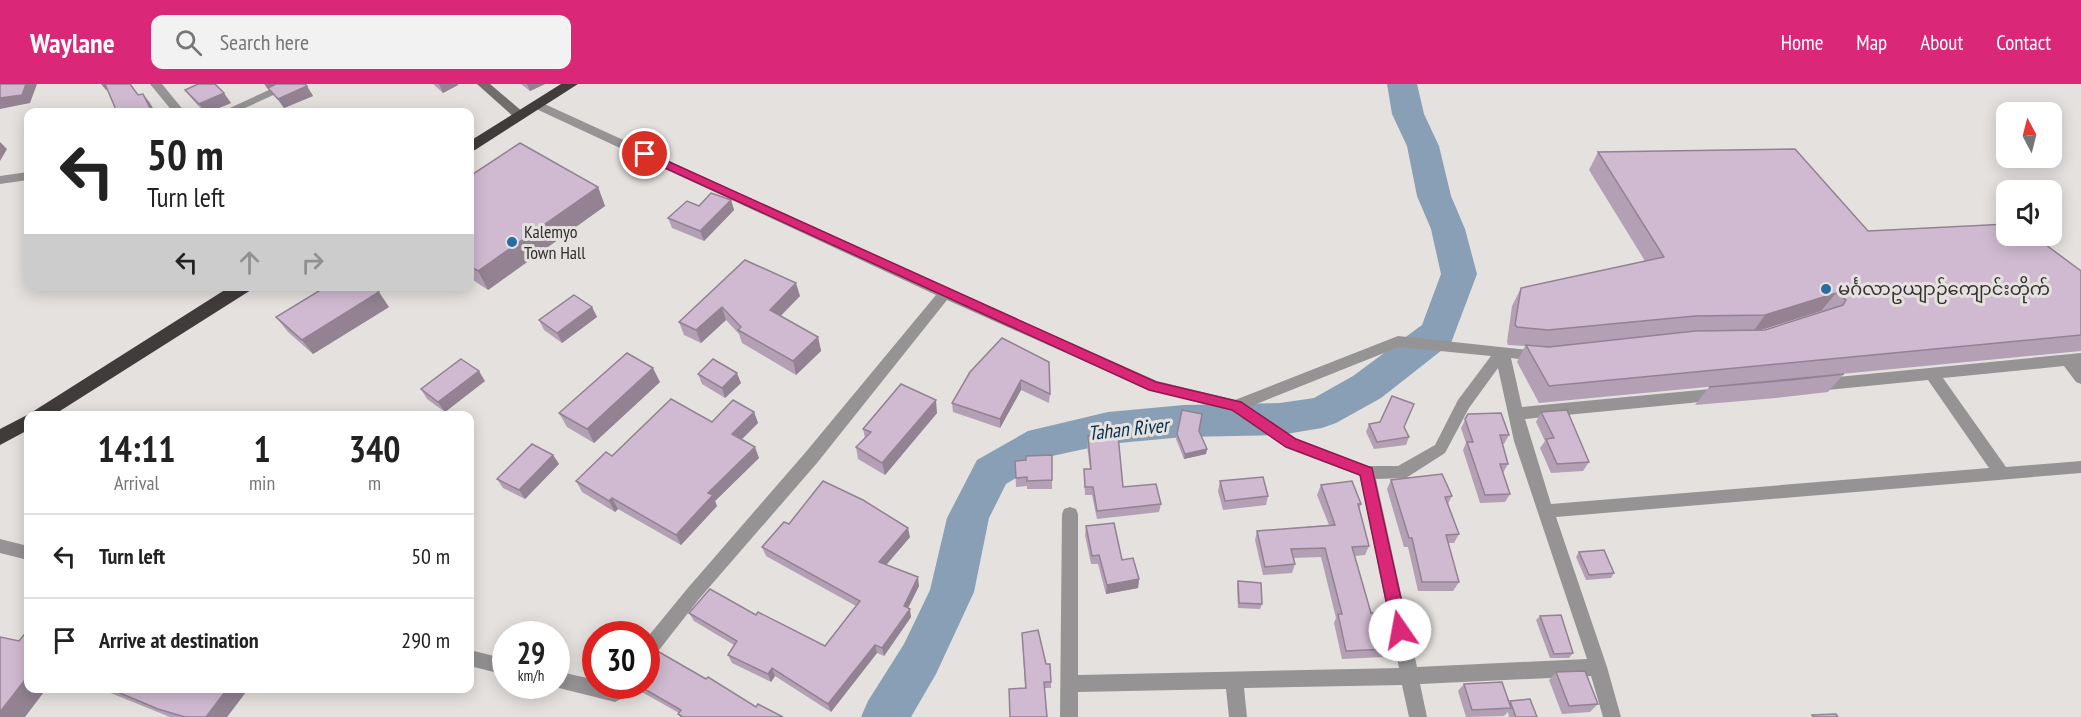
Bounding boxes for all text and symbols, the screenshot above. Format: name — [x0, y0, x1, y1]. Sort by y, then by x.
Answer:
search box — [151, 15, 571, 69]
text: Waylane — [30, 24, 115, 61]
icon: search — [172, 26, 205, 59]
text: Search here — [220, 28, 309, 56]
text: Home — [1781, 29, 1823, 56]
text: Map — [1856, 29, 1887, 56]
text: About — [1920, 29, 1963, 56]
text: Contact — [1996, 29, 2051, 56]
north arrow — [1996, 102, 2062, 168]
map controls — [1996, 102, 2062, 246]
text: 50 m — [147, 127, 224, 182]
pin — [619, 128, 670, 179]
icon: left — [48, 132, 126, 210]
icon: arrive — [628, 137, 661, 170]
text: Turn left — [147, 180, 225, 214]
button: sound — [1996, 180, 2062, 246]
place label: Kalemyo Town Hall — [524, 220, 586, 264]
marker: Kalemyo Town Hall — [505, 235, 519, 249]
icon: left — [170, 246, 203, 279]
icon: ahead — [233, 246, 266, 279]
icon: right — [296, 246, 329, 279]
place label: မင်္ဂလာဥယျာဉ်ကျောင်းတိုက် — [1838, 275, 2050, 304]
marker: မင်္ဂလာဥယျာဉ်ကျောင်းတိုက် — [1819, 282, 1833, 296]
water label: Tahan River — [1087, 412, 1172, 446]
text: 14:11 — [98, 425, 175, 472]
text: 1 — [253, 425, 271, 472]
text: 340 — [349, 425, 400, 472]
text: Arrival — [114, 470, 159, 496]
text: min — [249, 470, 275, 496]
text: m — [368, 470, 381, 496]
icon: left — [48, 540, 81, 573]
text: Turn left — [99, 542, 165, 570]
text: 50 m — [411, 542, 450, 570]
position arrow — [1368, 598, 1432, 662]
speed limit sign: 30 — [582, 621, 660, 699]
icon: arrive — [48, 624, 81, 657]
text: Arrive at destination — [99, 626, 259, 654]
text: 290 m — [401, 626, 450, 654]
text: 29 — [517, 633, 545, 672]
text: km/h — [518, 666, 544, 685]

